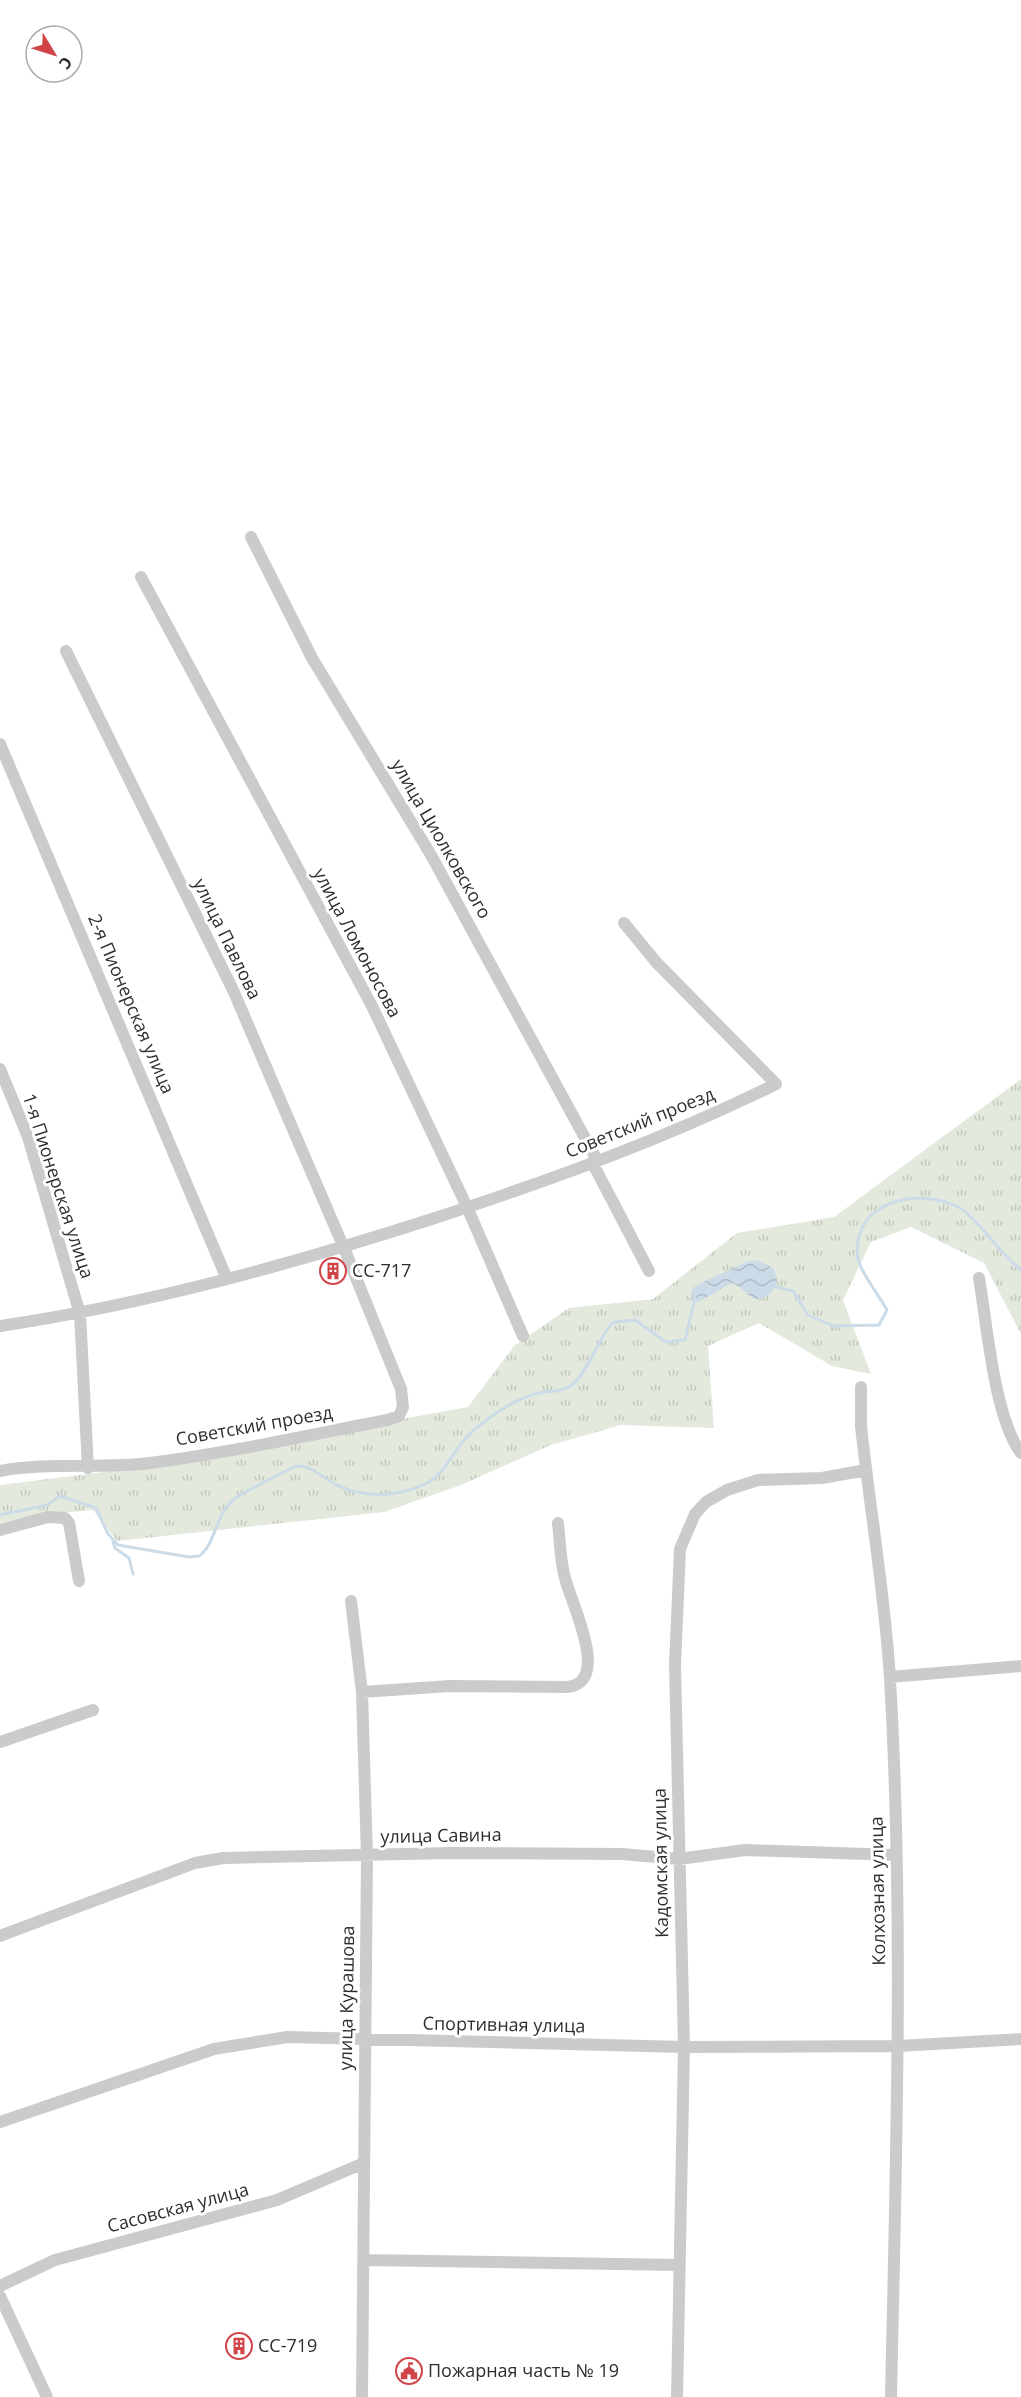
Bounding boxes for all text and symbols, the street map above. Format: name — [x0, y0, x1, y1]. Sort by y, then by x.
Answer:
north arrow — [24, 24, 84, 84]
text: С — [54, 52, 78, 74]
street label: улица Циолковского — [386, 754, 497, 923]
street label: улица Ломоносова — [308, 864, 407, 1022]
street label: улица Павлова — [188, 874, 268, 1003]
street label: 2-я Пионерская улица — [83, 910, 181, 1097]
street label: Советский проезд — [562, 1081, 718, 1163]
street label: 1-я Пионерская улица — [18, 1090, 100, 1281]
building icon: СС-717 — [318, 1256, 348, 1286]
place label: СС-717 — [352, 1258, 411, 1282]
street label: Советский проезд — [174, 1399, 334, 1451]
street label: Кадомская улица — [647, 1788, 673, 1938]
street label: Колхозная улица — [864, 1816, 890, 1966]
street label: улица Савина — [380, 1822, 502, 1848]
street label: улица Курашова — [333, 1925, 359, 2071]
street label: Спортивная улица — [422, 2011, 586, 2037]
street label: Сасовская улица — [104, 2177, 251, 2237]
building icon: СС-719 — [224, 2331, 254, 2361]
place label: СС-719 — [258, 2333, 317, 2357]
public building icon: Пожарная часть № 19 — [394, 2356, 424, 2386]
place label: Пожарная часть № 19 — [428, 2358, 619, 2382]

